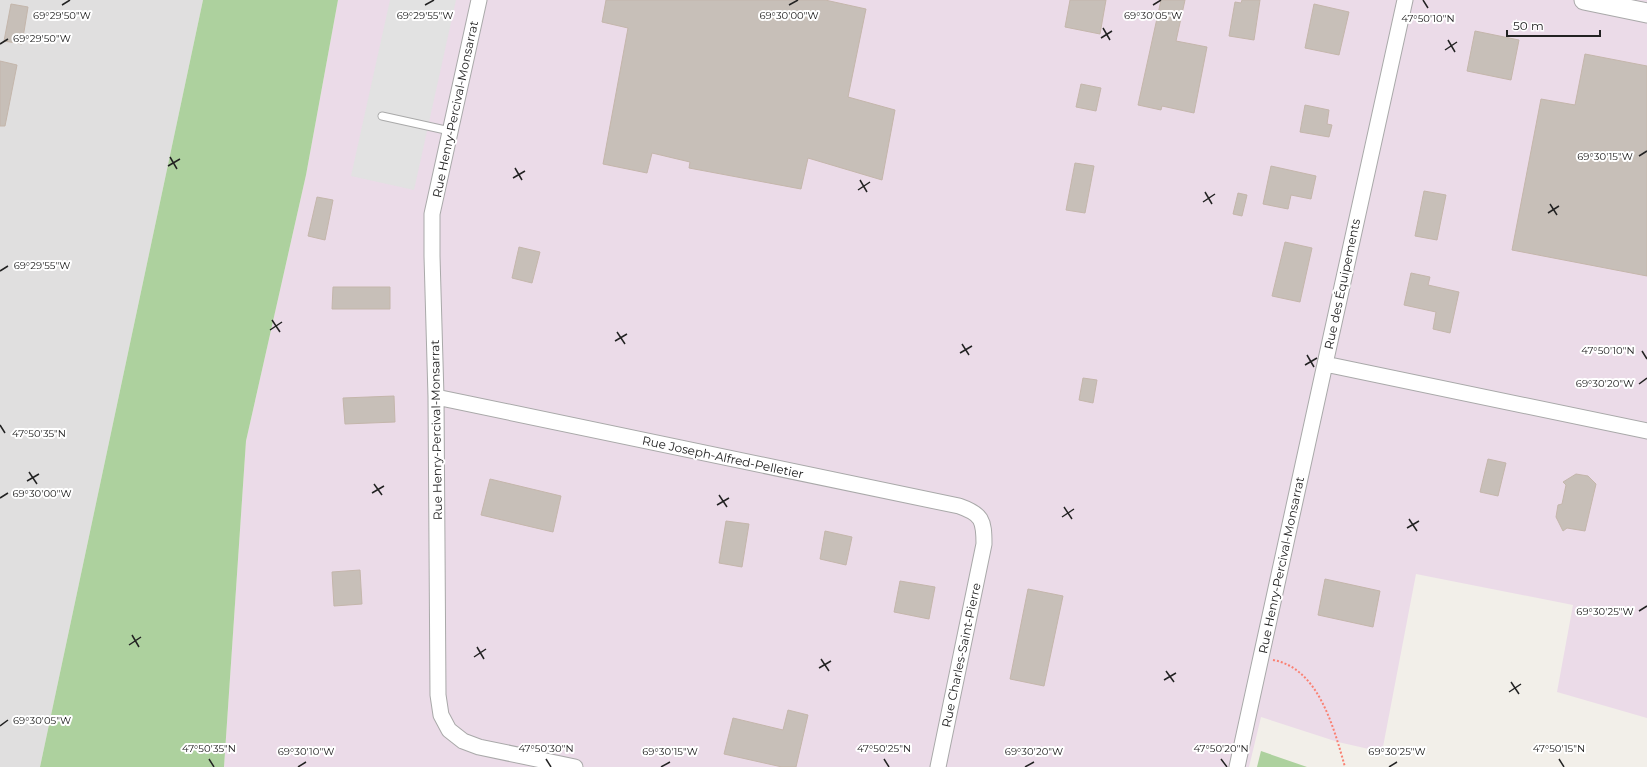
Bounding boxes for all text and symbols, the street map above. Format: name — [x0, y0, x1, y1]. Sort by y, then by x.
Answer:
text: 69°29'50"W — [33, 9, 91, 22]
text: 69°29'55"W — [397, 9, 453, 22]
text: 69°30'00"W — [759, 9, 819, 22]
text: 69°30'05"W — [1124, 9, 1182, 22]
text: 47°50'10"N — [1401, 12, 1455, 25]
scale bar — [1507, 12, 1600, 38]
text: 50 m — [1513, 18, 1544, 33]
street label: Rue Henry-Percival-Monsarrat — [429, 19, 481, 199]
text: 69°29'50"W — [13, 32, 71, 45]
text: 69°30'15"W — [1577, 150, 1633, 163]
street label: Rue des Équipements — [1321, 217, 1363, 351]
text: 69°29'55"W — [14, 259, 70, 272]
street label: Rue Henry-Percival-Monsarrat — [427, 340, 445, 520]
text: 47°50'10"N — [1581, 344, 1635, 357]
text: 69°30'20"W — [1576, 377, 1634, 390]
text: 47°50'35"N — [12, 427, 66, 440]
street label: Rue Joseph-Alfred-Pelletier — [641, 433, 805, 481]
street label: Rue Henry-Percival-Monsarrat — [1255, 475, 1307, 655]
text: 69°30'00"W — [12, 487, 72, 500]
street label: Rue Charles-Saint-Pierre — [938, 581, 984, 729]
text: 69°30'25"W — [1576, 605, 1634, 618]
text: 69°30'05"W — [13, 714, 71, 727]
text: 47°50'35"N — [182, 742, 236, 755]
text: 47°50'30"N — [518, 742, 574, 755]
text: 47°50'25"N — [857, 742, 911, 755]
text: 47°50'20"N — [1193, 742, 1249, 755]
text: 47°50'15"N — [1533, 742, 1585, 755]
text: 69°30'10"W — [278, 745, 334, 758]
text: 69°30'15"W — [642, 745, 698, 758]
text: 69°30'20"W — [1005, 745, 1063, 758]
text: 69°30'25"W — [1368, 745, 1426, 758]

